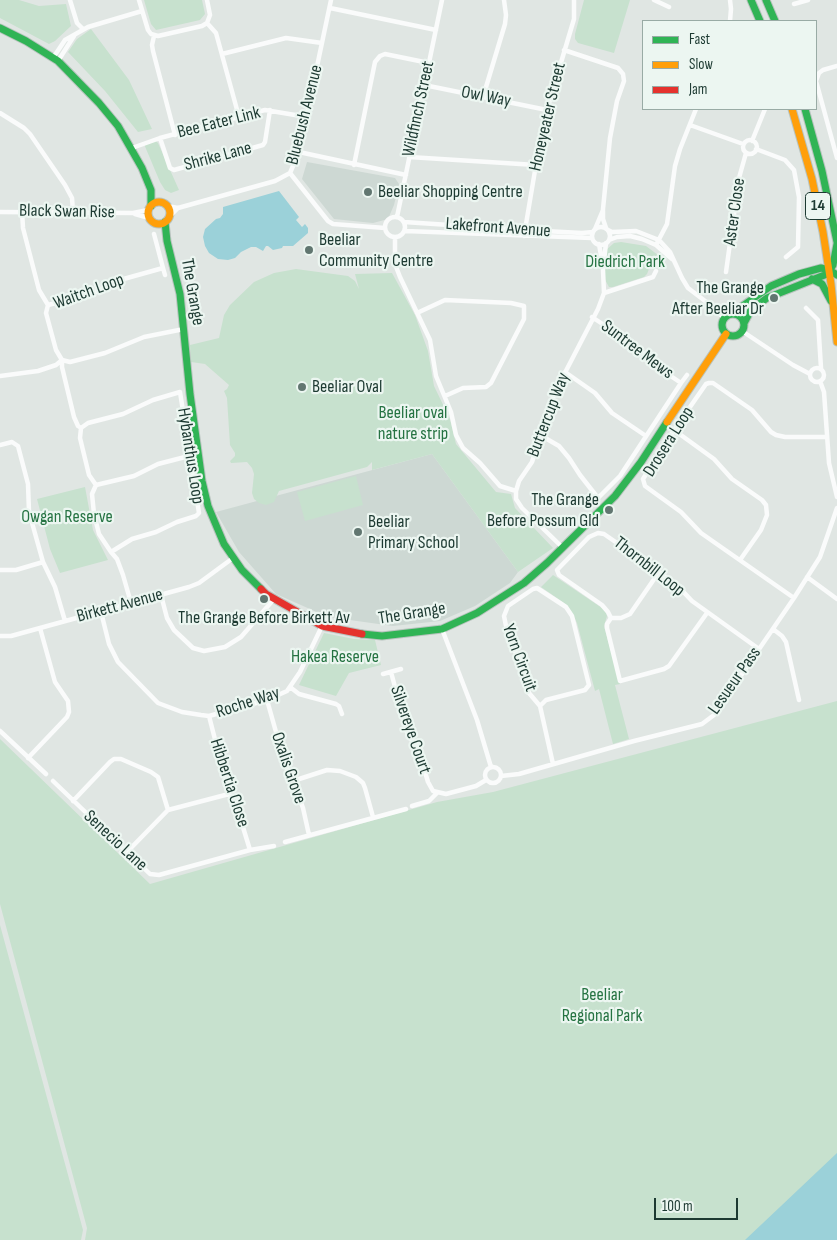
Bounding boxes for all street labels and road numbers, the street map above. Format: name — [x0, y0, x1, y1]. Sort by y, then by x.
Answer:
street label: Wildfinch Street — [398, 59, 440, 159]
street label: Honeyeater Street — [525, 60, 571, 174]
street label: Bluebush Avenue — [282, 63, 328, 167]
street label: Owl Way — [459, 82, 513, 112]
street label: Bee Eater Link — [175, 102, 263, 144]
street label: Shrike Lane — [182, 138, 254, 176]
street label: Aster Close — [720, 177, 750, 247]
road number: 14 — [806, 192, 830, 220]
street label: Black Swan Rise — [19, 200, 115, 224]
street label: Lakefront Avenue — [445, 214, 551, 242]
street label: The Grange — [175, 257, 209, 327]
street label: Waitch Loop — [51, 269, 127, 315]
street label: Suntree Mews — [596, 316, 678, 384]
street label: Buttercup Way — [523, 370, 575, 460]
street label: Drosera Loop — [639, 403, 699, 481]
street label: Hybanthus Loop — [172, 406, 208, 506]
street label: Thornbill Loop — [609, 533, 689, 601]
street label: Birkett Avenue — [75, 584, 165, 628]
street label: The Grange — [377, 598, 447, 630]
street label: Yorn Circuit — [497, 621, 541, 695]
street label: Lesueur Pass — [704, 643, 766, 719]
street label: Roche Way — [213, 683, 283, 723]
street label: Silvereye Court — [385, 683, 435, 777]
street label: Oxalis Grove — [266, 729, 310, 807]
street label: Hibbertia Close — [205, 736, 253, 830]
street label: Senecio Lane — [79, 806, 151, 876]

